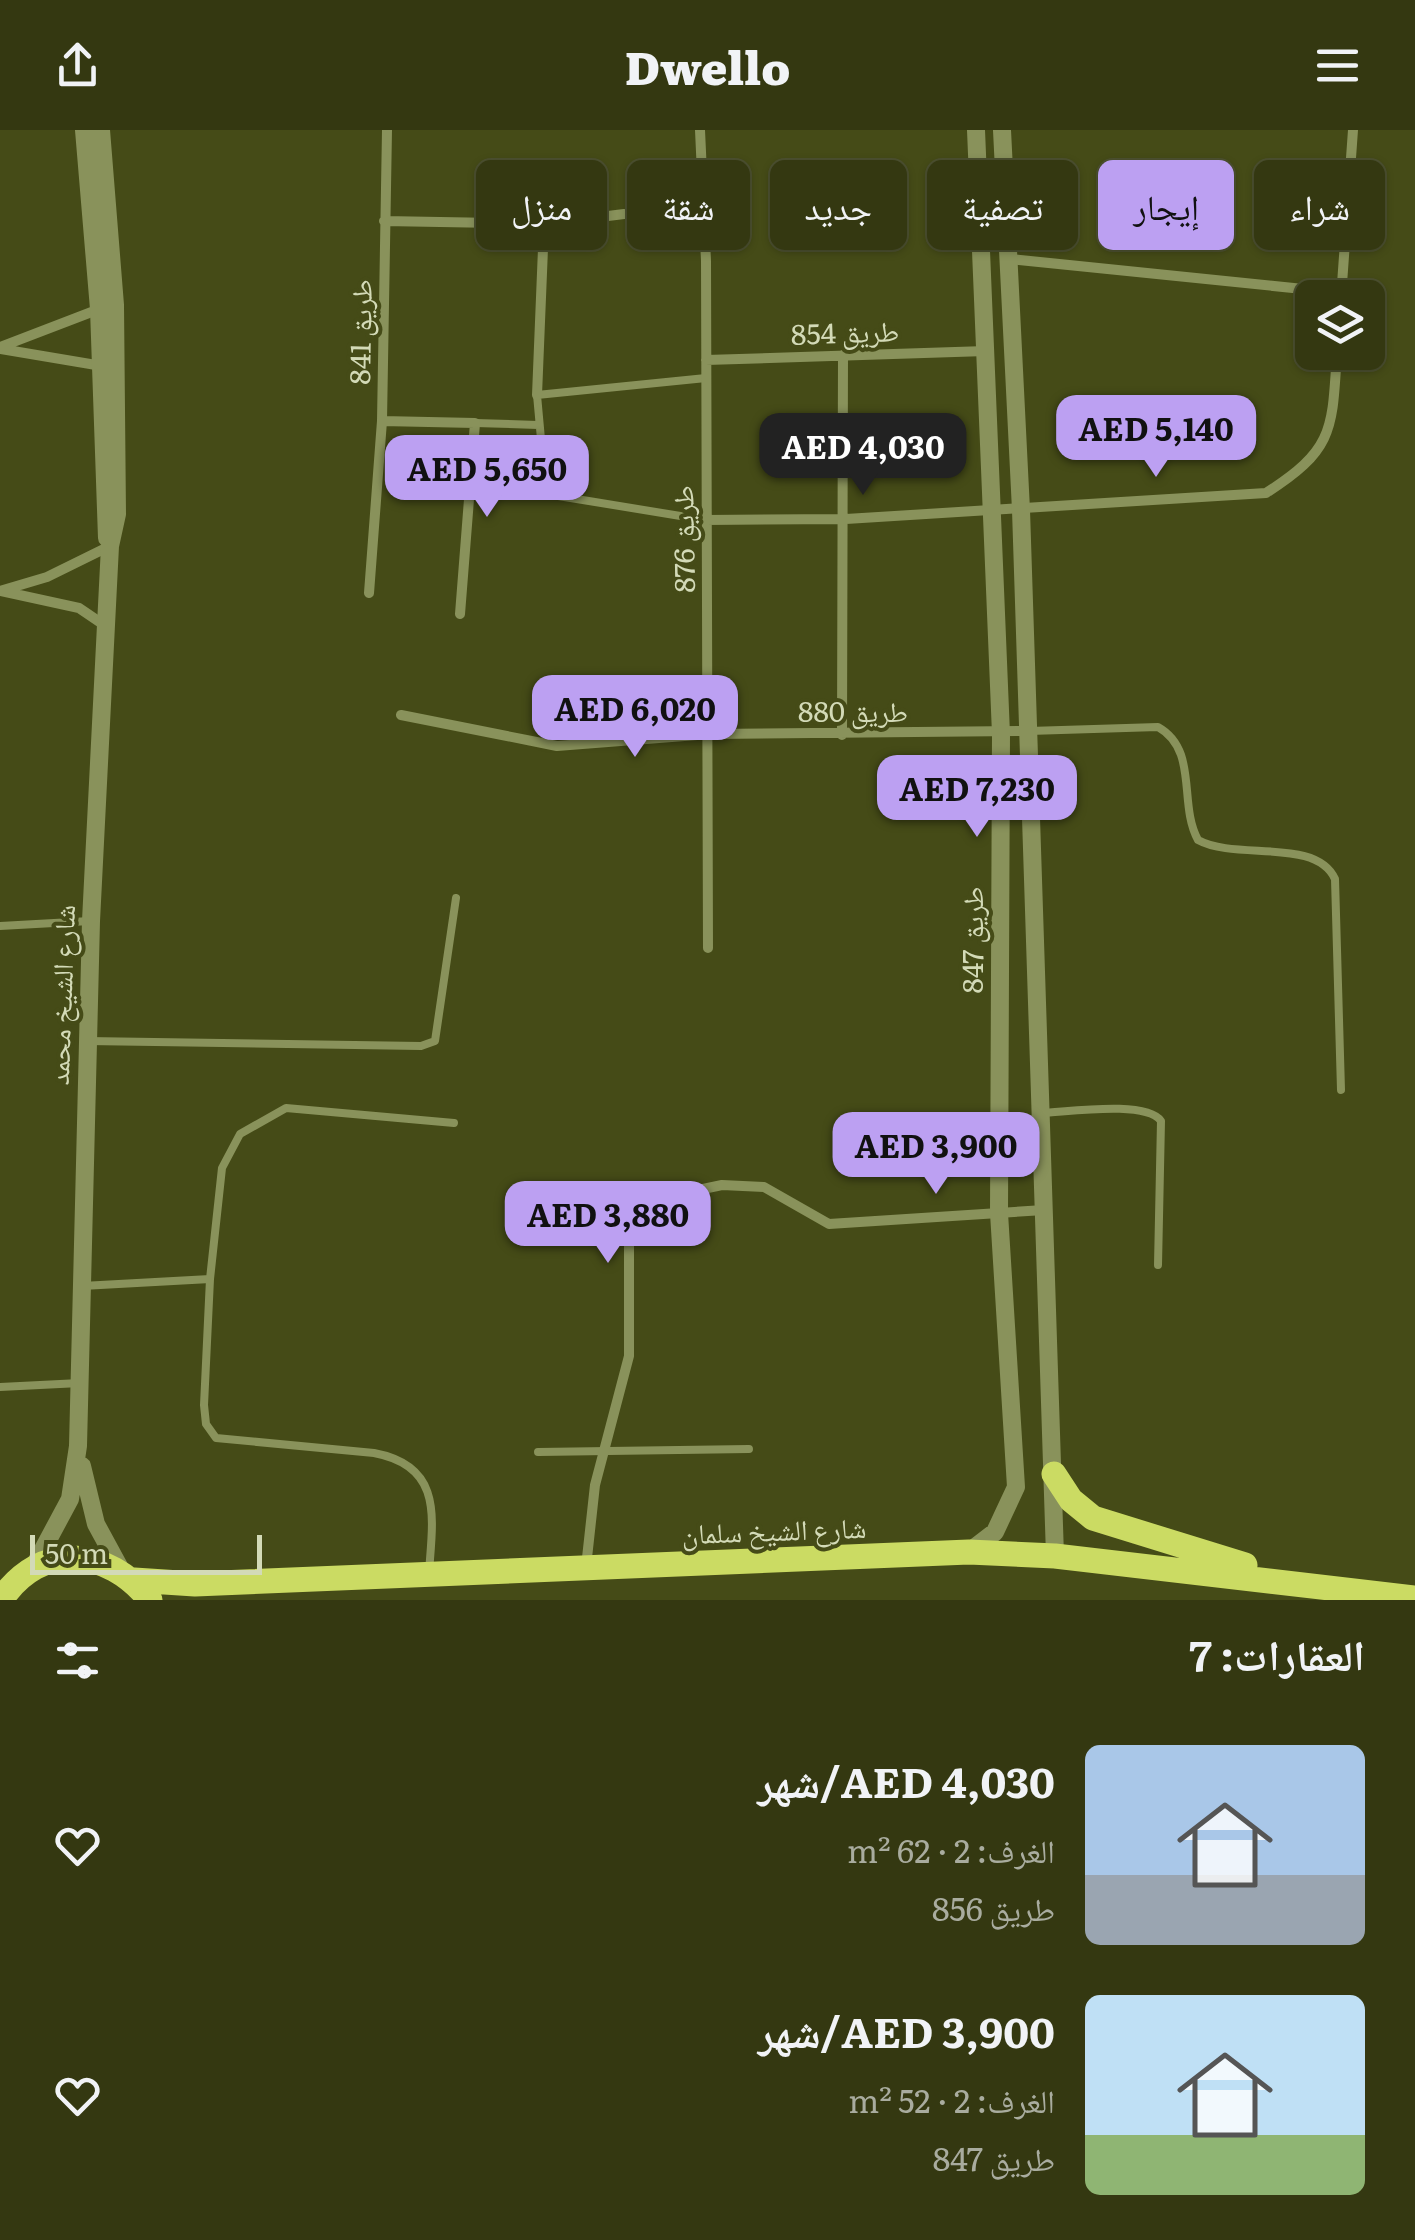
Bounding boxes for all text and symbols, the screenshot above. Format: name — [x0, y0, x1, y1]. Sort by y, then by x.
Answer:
text: Dwello — [625, 32, 790, 99]
icon: share — [50, 38, 105, 93]
icon: menu — [1310, 38, 1365, 93]
chip: منزل — [476, 160, 607, 250]
chip: شقة — [627, 160, 750, 250]
chip: جديد — [770, 160, 907, 250]
chip: تصفية — [927, 160, 1078, 250]
chip: إيجار — [1098, 160, 1234, 250]
chip: شراء — [1254, 160, 1385, 250]
street label: طريق 841 — [337, 279, 381, 385]
map controls — [1295, 280, 1385, 370]
button: layers — [1295, 280, 1385, 370]
street label: طريق 854 — [790, 308, 900, 354]
pin: AED 5,140 — [1042, 395, 1270, 480]
text: AED 5,140 — [1078, 403, 1234, 451]
pin: AED 4,030 — [749, 413, 977, 498]
text: AED 4,030 — [781, 421, 945, 469]
pin: AED 5,650 — [373, 435, 601, 520]
text: AED 5,650 — [407, 443, 567, 491]
street label: طريق 876 — [660, 485, 704, 593]
pin: AED 6,020 — [521, 675, 749, 760]
text: AED 6,020 — [554, 683, 716, 731]
street label: طريق 880 — [798, 689, 908, 731]
pin: AED 7,230 — [863, 755, 1091, 840]
text: AED 7,230 — [899, 763, 1055, 811]
street label: طريق 847 — [950, 886, 992, 994]
street label: شارع الشيخ محمد — [36, 904, 84, 1086]
pin: AED 3,900 — [822, 1112, 1050, 1197]
text: AED 3,900 — [855, 1120, 1017, 1168]
pin: AED 3,880 — [494, 1181, 722, 1266]
text: AED 3,880 — [527, 1189, 689, 1237]
street label: شارع الشيخ سلمان — [681, 1505, 867, 1553]
scale bar — [30, 1530, 262, 1574]
text: 50 m — [45, 1531, 108, 1573]
text: العقارات: 7 — [1189, 1622, 1365, 1684]
icon: filters — [50, 1633, 105, 1688]
text: AED 4,030/شهر — [758, 1749, 1055, 1811]
icon: home — [1165, 1785, 1285, 1905]
icon: heart — [50, 1818, 105, 1873]
text: الغرف: 2 · 62 m² — [847, 1825, 1055, 1873]
text: طريق 856 — [932, 1883, 1055, 1931]
text: AED 3,900/شهر — [758, 1999, 1055, 2061]
icon: home — [1165, 2035, 1285, 2155]
icon: heart — [50, 2068, 105, 2123]
text: الغرف: 2 · 52 m² — [848, 2075, 1055, 2123]
text: طريق 847 — [933, 2133, 1055, 2181]

